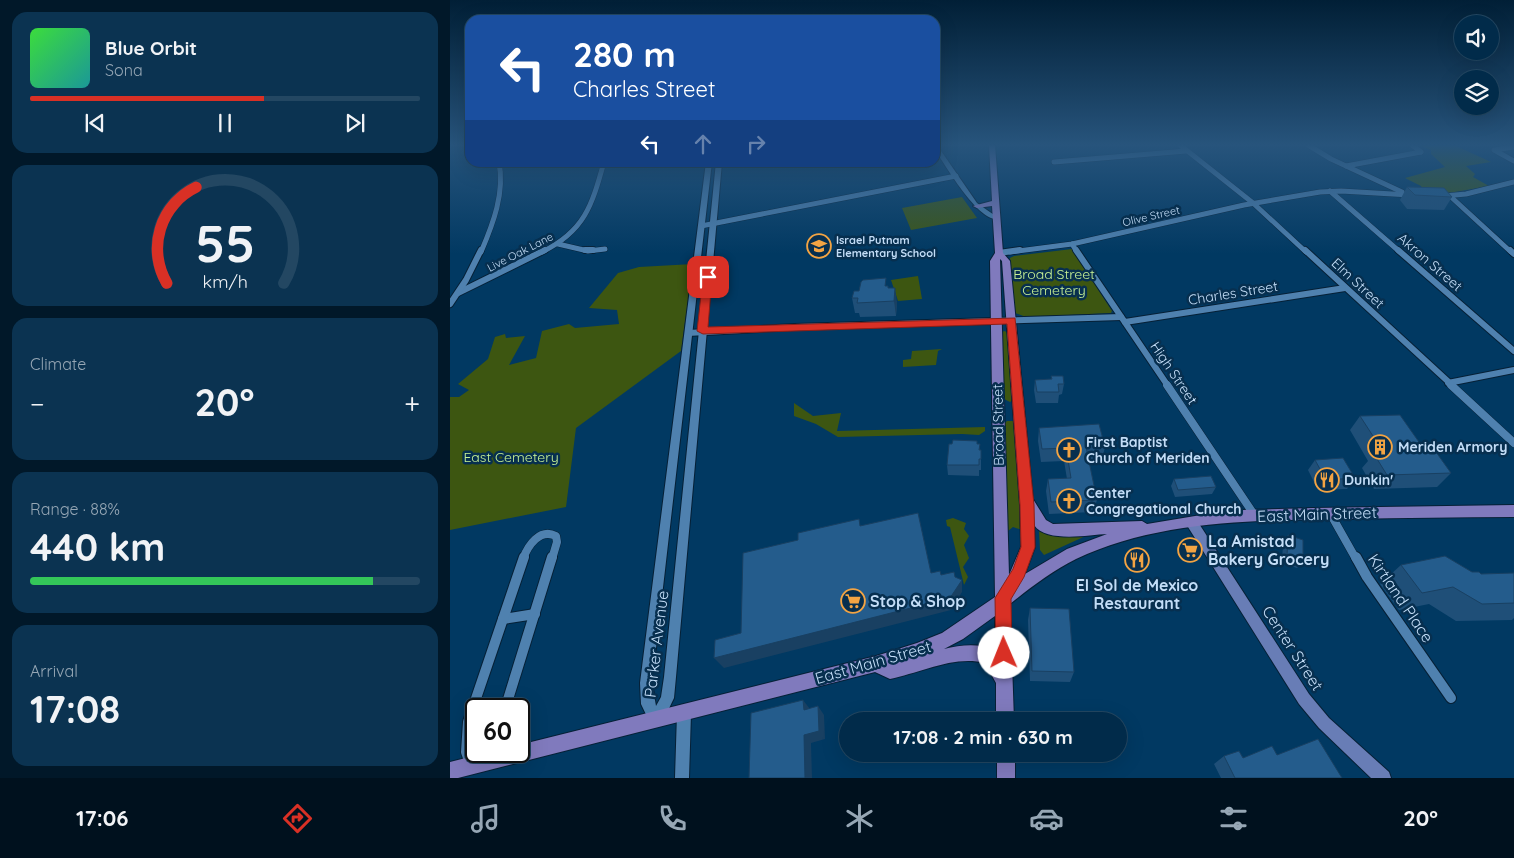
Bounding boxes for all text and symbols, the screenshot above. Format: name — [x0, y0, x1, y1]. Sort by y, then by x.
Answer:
map controls — [1454, 15, 1499, 115]
button: sound — [1454, 15, 1499, 60]
text: 280 m — [573, 32, 676, 76]
icon: left — [490, 35, 555, 100]
text: Blue Orbit — [105, 36, 197, 60]
text: Sona — [105, 60, 143, 80]
button: layers — [1454, 70, 1499, 115]
text: Charles Street — [573, 75, 715, 103]
icon: previous — [81, 109, 109, 137]
icon: pause — [211, 109, 239, 137]
icon: next — [341, 109, 369, 137]
icon: left — [636, 130, 664, 158]
icon: ahead — [689, 130, 717, 158]
icon: right — [742, 130, 770, 158]
street label: Olive Street — [1121, 203, 1181, 229]
text: 55 — [195, 210, 255, 275]
street label: Live Oak Lane — [485, 229, 555, 275]
street label: Akron Street — [1394, 229, 1466, 295]
school or university icon: Israel Putnam Elementary School — [806, 233, 832, 259]
place label: Israel Putnam Elementary School — [836, 233, 936, 260]
street label: Elm Street — [1328, 254, 1388, 312]
pin — [687, 256, 729, 298]
icon: arrive — [694, 263, 722, 291]
park label: Broad Street Cemetery — [1013, 265, 1095, 299]
text: km/h — [202, 270, 248, 292]
street label: Charles Street — [1187, 277, 1279, 309]
street label: High Street — [1146, 338, 1202, 408]
text: Climate — [30, 354, 86, 374]
text: 20° — [194, 378, 254, 426]
street label: Broad Street — [988, 384, 1008, 466]
text: − — [30, 386, 45, 421]
text: + — [404, 386, 420, 421]
place label: First Baptist Church of Meriden — [1086, 433, 1210, 467]
building icon: Meriden Armory — [1367, 434, 1393, 460]
church icon: First Baptist Church of Meriden — [1056, 437, 1082, 463]
place label: Meriden Armory — [1398, 438, 1507, 456]
park label: East Cemetery — [463, 448, 559, 466]
restaurant icon: Dunkin' — [1314, 467, 1340, 493]
place label: Dunkin' — [1344, 471, 1393, 489]
place label: Center Congregational Church — [1086, 484, 1241, 518]
church icon: Center Congregational Church — [1056, 488, 1082, 514]
text: Range · 88% — [30, 499, 120, 519]
street label: East Main Street — [1257, 502, 1377, 526]
text: 440 km — [30, 523, 165, 571]
place label: La Amistad Bakery Grocery — [1208, 531, 1329, 569]
supermarket icon: La Amistad Bakery Grocery — [1177, 537, 1203, 563]
restaurant icon: El Sol de Mexico Restaurant — [1124, 547, 1150, 573]
street label: Kirtland Place — [1364, 550, 1438, 646]
place label: El Sol de Mexico Restaurant — [1076, 575, 1198, 613]
supermarket icon: Stop & Shop — [840, 588, 866, 614]
street label: Parker Avenue — [640, 589, 672, 699]
place label: Stop & Shop — [870, 591, 965, 611]
street label: Center Street — [1258, 602, 1328, 694]
position arrow — [977, 626, 1029, 678]
street label: East Main Street — [813, 636, 933, 688]
text: Arrival — [30, 661, 78, 681]
text: 17:08 — [30, 685, 120, 733]
speed limit sign: 60 — [465, 698, 530, 763]
text: 17:08 · 2 min · 630 m — [893, 725, 1073, 749]
icon: directions — [280, 801, 315, 836]
icon: music — [468, 801, 503, 836]
icon: phone — [655, 801, 690, 836]
icon: climate — [842, 801, 877, 836]
icon: car — [1029, 801, 1064, 836]
icon: filters — [1216, 801, 1251, 836]
text: 17:06 — [76, 804, 128, 832]
text: 20° — [1403, 804, 1438, 832]

